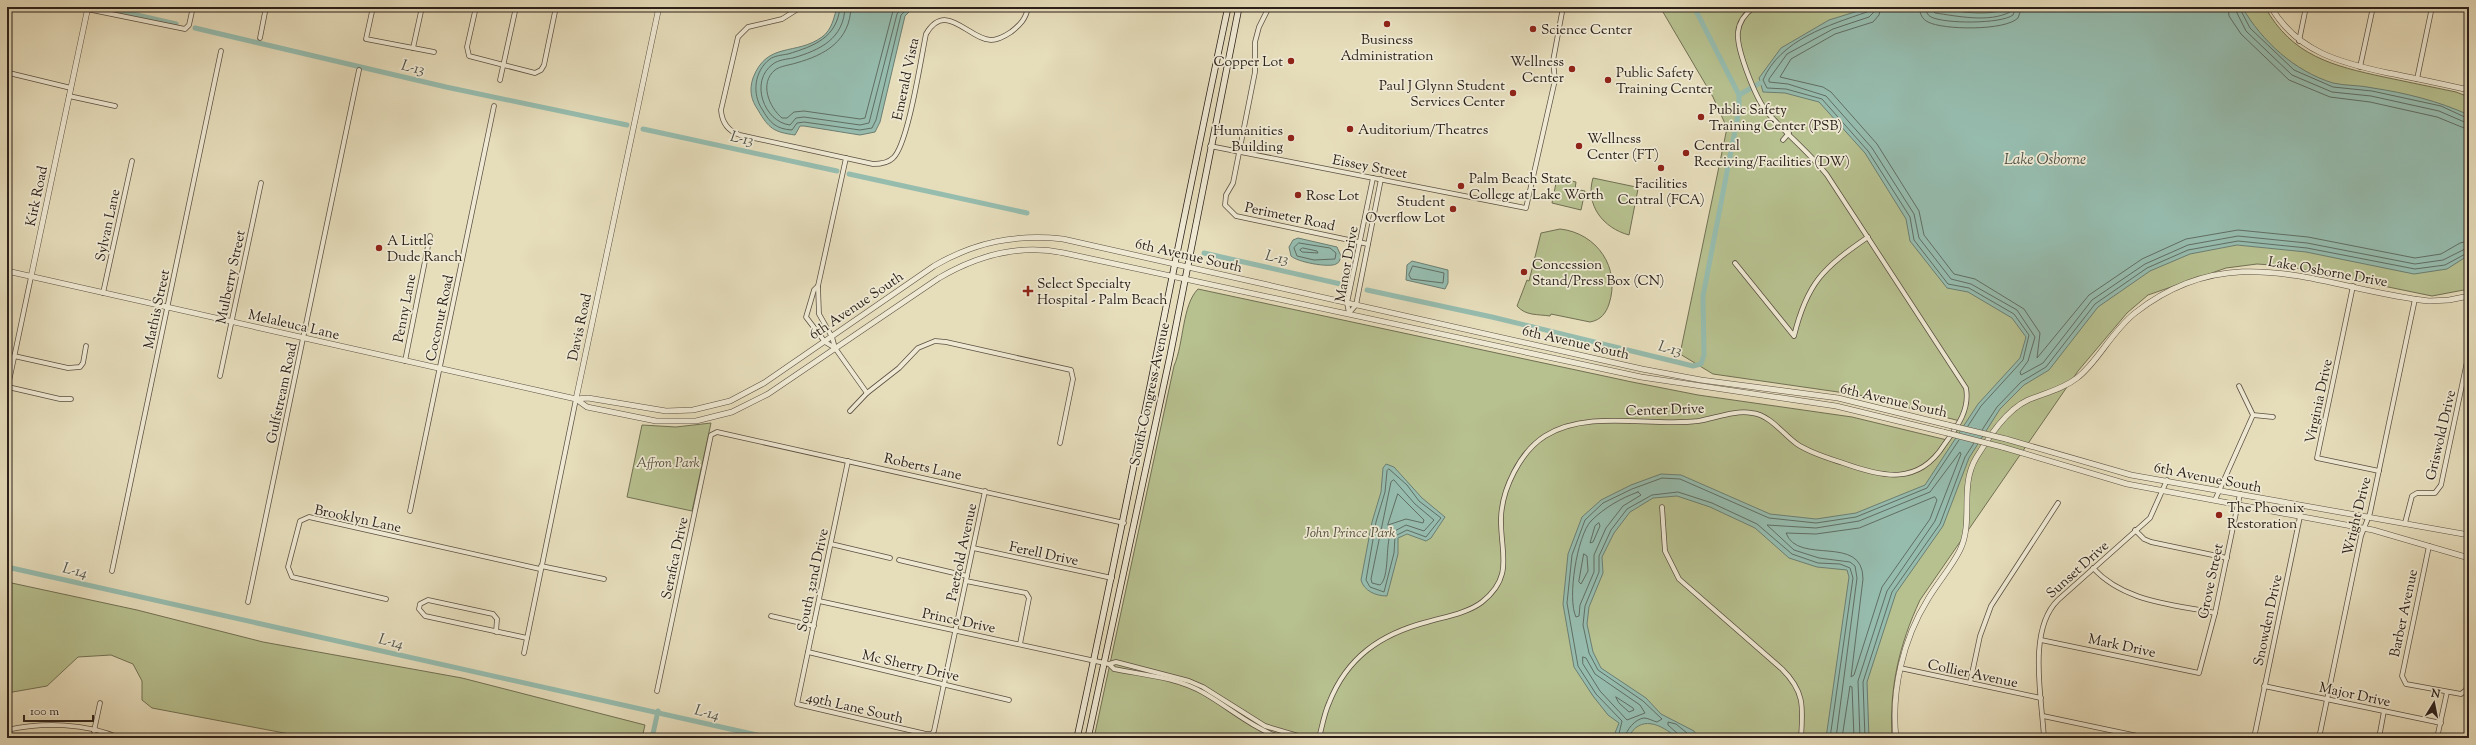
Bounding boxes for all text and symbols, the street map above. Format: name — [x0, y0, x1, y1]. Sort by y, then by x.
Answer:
marker: Business Administration — [1382, 19, 1392, 29]
place label: Science Center — [1541, 21, 1633, 41]
marker: Science Center — [1528, 24, 1538, 34]
place label: Business Administration — [1341, 31, 1433, 67]
street label: Emerald Vista — [888, 36, 926, 123]
place label: Copper Lot — [1214, 53, 1283, 73]
place label: Wellness Center — [1510, 53, 1565, 89]
water label: L-13 — [399, 56, 426, 81]
marker: Copper Lot — [1286, 56, 1296, 66]
marker: Wellness Center — [1567, 64, 1577, 74]
place label: Public Safety Training Center — [1616, 64, 1713, 100]
marker: Public Safety Training Center — [1603, 75, 1613, 85]
place label: Paul J Glynn Student Services Center — [1379, 77, 1506, 113]
marker: Paul J Glynn Student Services Center — [1508, 88, 1518, 98]
place label: Public Safety Training Center (PSB) — [1709, 101, 1842, 137]
marker: Public Safety Training Center (PSB) — [1696, 112, 1706, 122]
place label: Auditorium/Theatres — [1358, 121, 1488, 141]
place label: Humanities Building — [1213, 122, 1283, 158]
marker: Auditorium/Theatres — [1345, 124, 1355, 134]
water label: L-13 — [728, 127, 755, 152]
place label: Wellness Center (FT) — [1587, 130, 1659, 166]
marker: Humanities Building — [1286, 133, 1296, 143]
place label: Central Receiving/Facilities (DW) — [1694, 137, 1850, 173]
marker: Wellness Center (FT) — [1574, 141, 1584, 151]
marker: Central Receiving/Facilities (DW) — [1681, 148, 1691, 158]
water label: Lake Osborne — [2004, 150, 2086, 171]
street label: Eissey Street — [1330, 151, 1409, 185]
marker: Facilities Central (FCA) — [1656, 163, 1666, 173]
street label: Kirk Road — [22, 164, 54, 228]
place label: Palm Beach State College at Lake Worth — [1469, 170, 1604, 206]
place label: Facilities Central (FCA) — [1617, 175, 1705, 211]
marker: Palm Beach State College at Lake Worth — [1456, 181, 1466, 191]
street label: Sylvan Lane — [92, 187, 126, 263]
place label: Rose Lot — [1306, 187, 1359, 207]
marker: Rose Lot — [1293, 190, 1303, 200]
place label: Student Overflow Lot — [1365, 193, 1445, 229]
street label: Perimeter Road — [1243, 199, 1337, 237]
marker: Student Overflow Lot — [1448, 204, 1458, 214]
street label: Manor Drive — [1331, 225, 1365, 304]
street label: Mulberry Street — [212, 228, 252, 326]
place label: A Little Dude Ranch — [387, 232, 463, 268]
street label: 6th Avenue South — [1133, 235, 1244, 279]
marker: A Little Dude Ranch — [374, 243, 384, 253]
water label: L-13 — [1263, 246, 1290, 271]
street label: Lake Osborne Drive — [2266, 253, 2389, 293]
place label: Concession Stand/Press Box (CN) — [1532, 256, 1664, 292]
marker: Concession Stand/Press Box (CN) — [1519, 267, 1529, 277]
street label: Mathis Street — [140, 268, 176, 351]
street label: 6th Avenue South — [806, 268, 908, 346]
street label: Penny Lane — [390, 272, 422, 344]
street label: Coconut Road — [422, 273, 460, 364]
place label: Select Specialty Hospital - Palm Beach — [1037, 275, 1167, 311]
marker: Select Specialty Hospital - Palm Beach — [1022, 285, 1034, 297]
street label: Davis Road — [564, 292, 598, 363]
street label: Melaleuca Lane — [246, 306, 341, 346]
street label: South Congress Avenue — [1126, 321, 1176, 468]
street label: 6th Avenue South — [1520, 322, 1631, 366]
water label: L-13 — [1656, 336, 1684, 362]
street label: Gulfstream Road — [262, 341, 303, 446]
street label: Virginia Drive — [2301, 357, 2339, 445]
street label: 6th Avenue South — [1838, 380, 1949, 424]
street label: Griswold Drive — [2422, 388, 2462, 483]
street label: Center Drive — [1625, 400, 1705, 422]
street label: Roberts Lane — [882, 449, 963, 487]
park label: Affron Park — [636, 454, 701, 474]
street label: 6th Avenue South — [2152, 459, 2263, 499]
street label: Wright Drive — [2339, 475, 2377, 558]
place label: The Phoenix Restoration — [2227, 499, 2305, 535]
street label: Brooklyn Lane — [312, 501, 403, 539]
street label: Paetzold Avenue — [943, 502, 983, 603]
marker: The Phoenix Restoration — [2214, 510, 2224, 520]
street label: Serafica Drive — [657, 515, 694, 601]
park label: John Prince Park — [1304, 524, 1396, 544]
street label: South 32nd Drive — [793, 527, 835, 634]
street label: Sunset Drive — [2043, 537, 2114, 604]
street label: Ferell Drive — [1007, 538, 1080, 572]
street label: Grove Street — [2194, 542, 2230, 621]
water label: L-14 — [60, 558, 90, 585]
street label: Barber Avenue — [2386, 568, 2424, 659]
street label: Snowden Drive — [2250, 573, 2288, 668]
street label: Prince Drive — [920, 604, 997, 639]
water label: L-14 — [376, 629, 406, 656]
street label: Mark Drive — [2086, 630, 2157, 664]
street label: Mc Sherry Drive — [860, 646, 961, 688]
street label: Collier Avenue — [1926, 656, 2020, 694]
street label: Major Drive — [2317, 679, 2392, 713]
north arrow — [2414, 683, 2454, 723]
text: N — [2429, 685, 2441, 703]
street label: 49th Lane South — [804, 688, 905, 730]
scale bar — [24, 697, 93, 723]
water label: L-14 — [692, 700, 722, 727]
text: 100 m — [30, 703, 59, 721]

